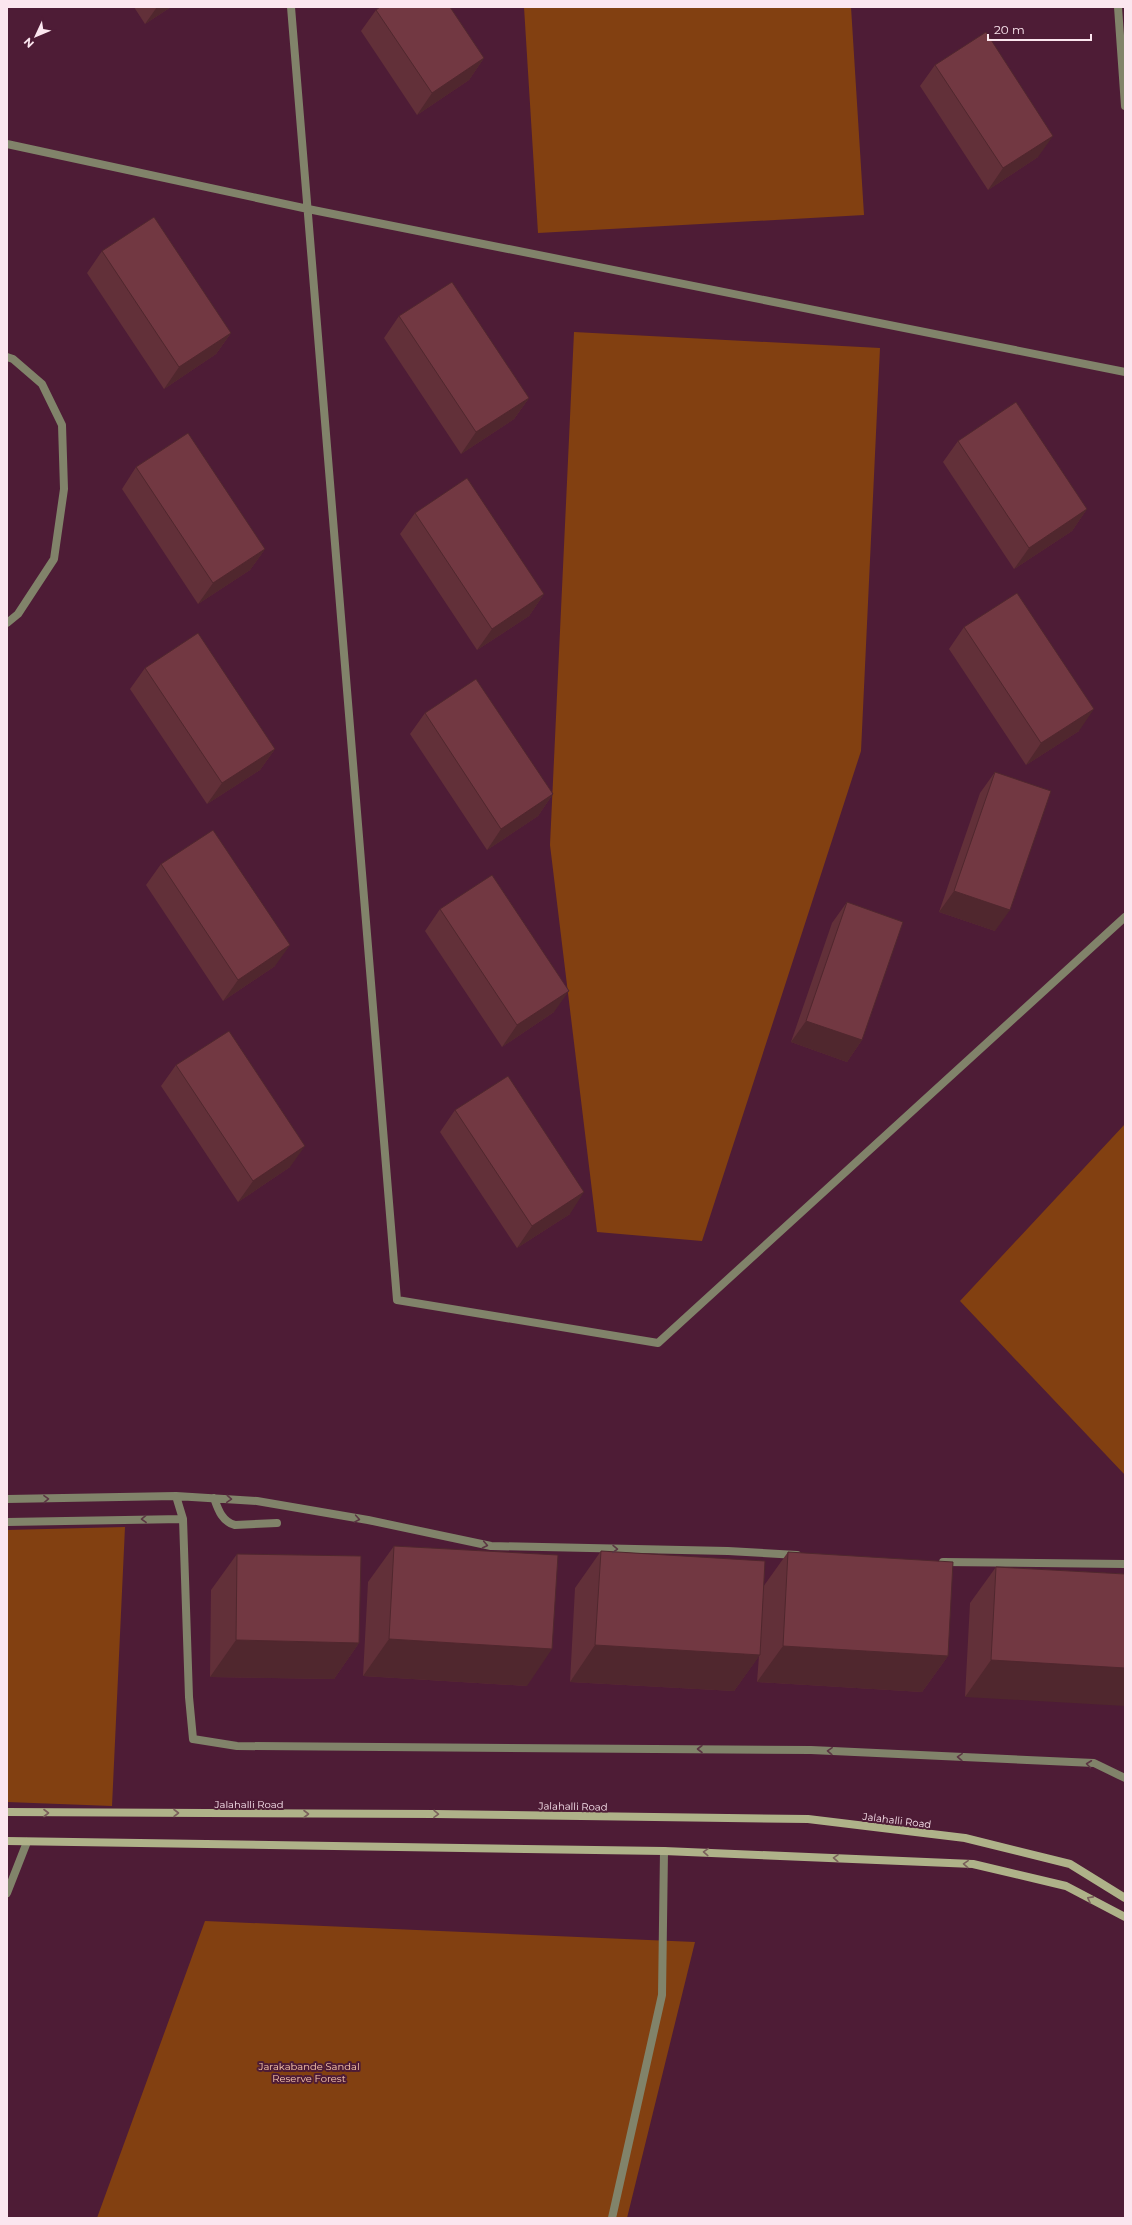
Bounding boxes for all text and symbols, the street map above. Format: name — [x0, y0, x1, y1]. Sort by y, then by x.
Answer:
north arrow — [16, 16, 56, 56]
scale bar — [988, 16, 1091, 42]
text: 20 m — [994, 22, 1025, 37]
text: N — [21, 35, 37, 51]
one-way arrow — [43, 1495, 49, 1503]
one-way arrow — [226, 1495, 232, 1503]
one-way arrow — [354, 1514, 360, 1522]
one-way arrow — [141, 1515, 147, 1524]
one-way arrow — [482, 1540, 488, 1548]
one-way arrow — [612, 1544, 618, 1553]
one-way arrow — [697, 1745, 703, 1753]
one-way arrow — [827, 1747, 833, 1755]
one-way arrow — [957, 1753, 963, 1761]
one-way arrow — [1086, 1759, 1092, 1768]
street label: Jalahalli Road — [214, 1798, 284, 1811]
street label: Jalahalli Road — [537, 1799, 608, 1814]
one-way arrow — [43, 1809, 49, 1817]
one-way arrow — [173, 1809, 179, 1817]
one-way arrow — [303, 1810, 309, 1818]
one-way arrow — [433, 1810, 439, 1819]
street label: Jalahalli Road — [861, 1810, 932, 1831]
one-way arrow — [703, 1848, 709, 1857]
one-way arrow — [833, 1854, 839, 1862]
one-way arrow — [963, 1860, 969, 1868]
one-way arrow — [1087, 1896, 1095, 1903]
park label: Jarakabande Sandal Reserve Forest — [257, 2060, 360, 2085]

